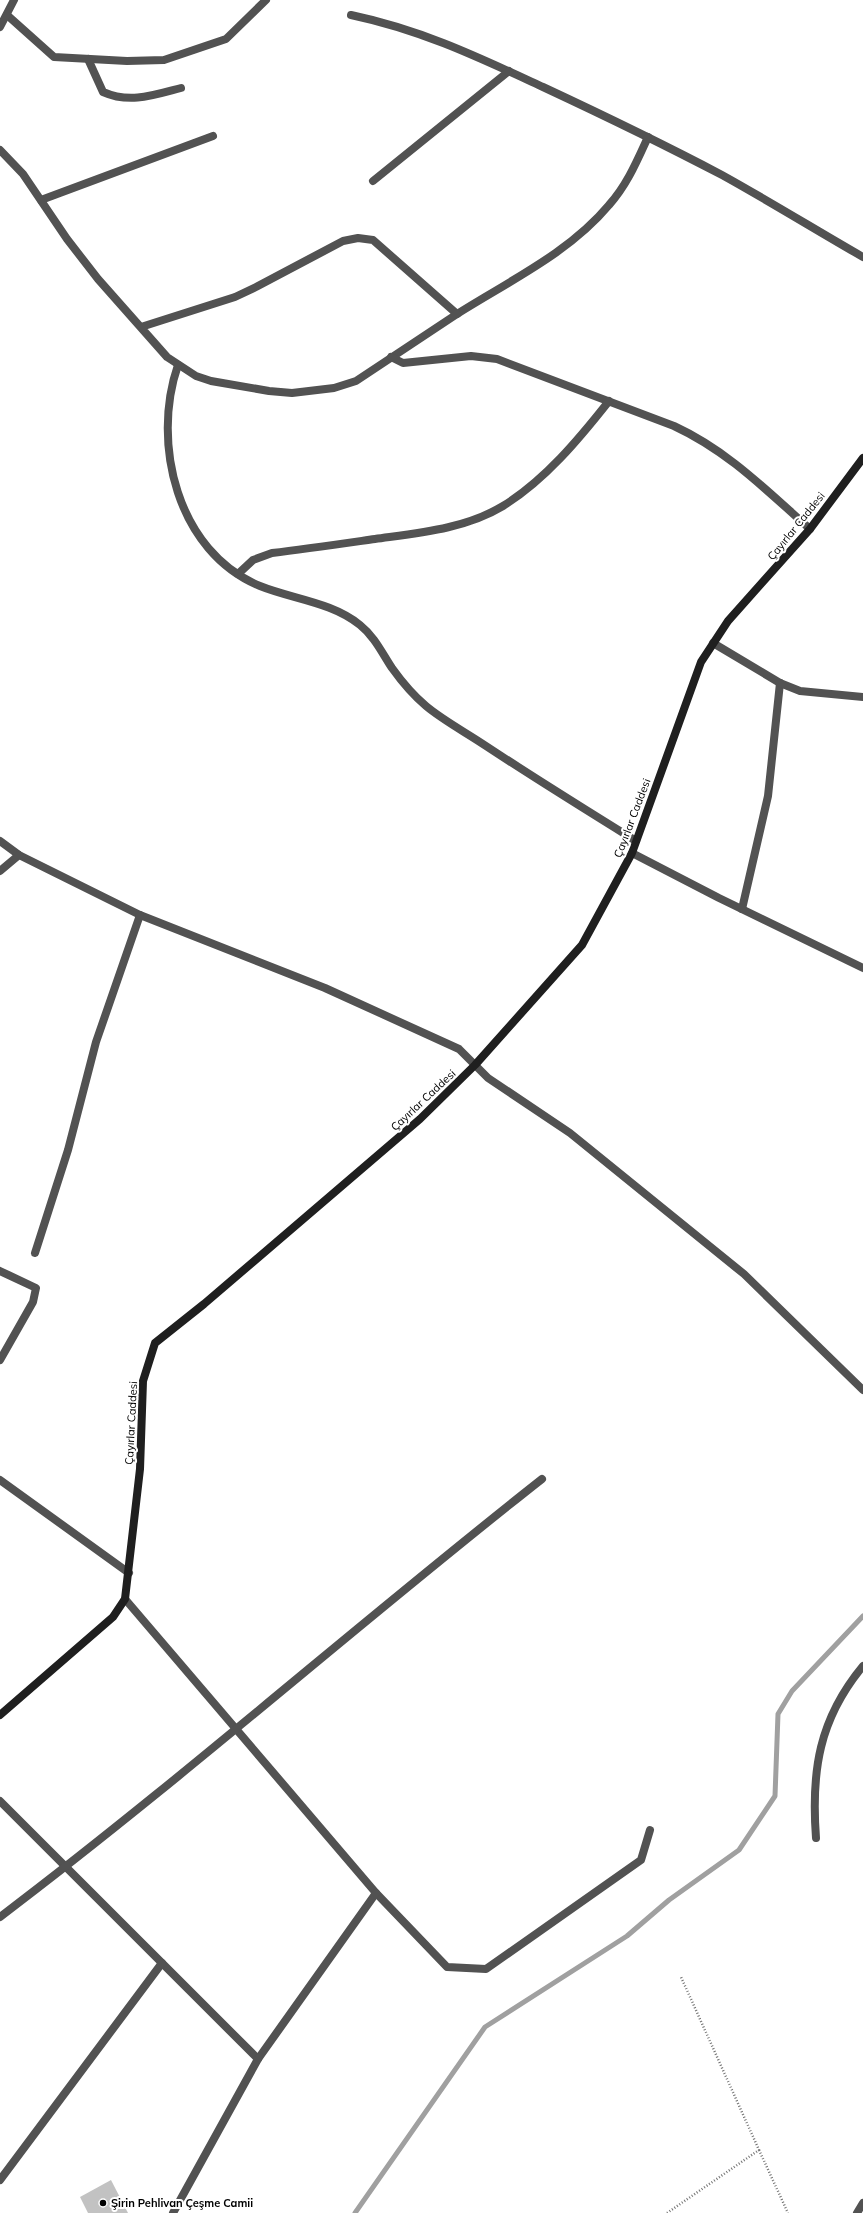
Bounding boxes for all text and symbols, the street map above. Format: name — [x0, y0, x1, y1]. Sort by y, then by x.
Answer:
street label: Çayırlar Caddesi — [764, 489, 828, 563]
street label: Çayırlar Caddesi — [610, 776, 654, 860]
street label: Çayırlar Caddesi — [388, 1066, 458, 1134]
street label: Çayırlar Caddesi — [122, 1381, 140, 1465]
place label: Şirin Pehlivan Çeşme Camii — [111, 2196, 253, 2210]
marker: Şirin Pehlivan Çeşme Camii — [98, 2198, 108, 2208]

